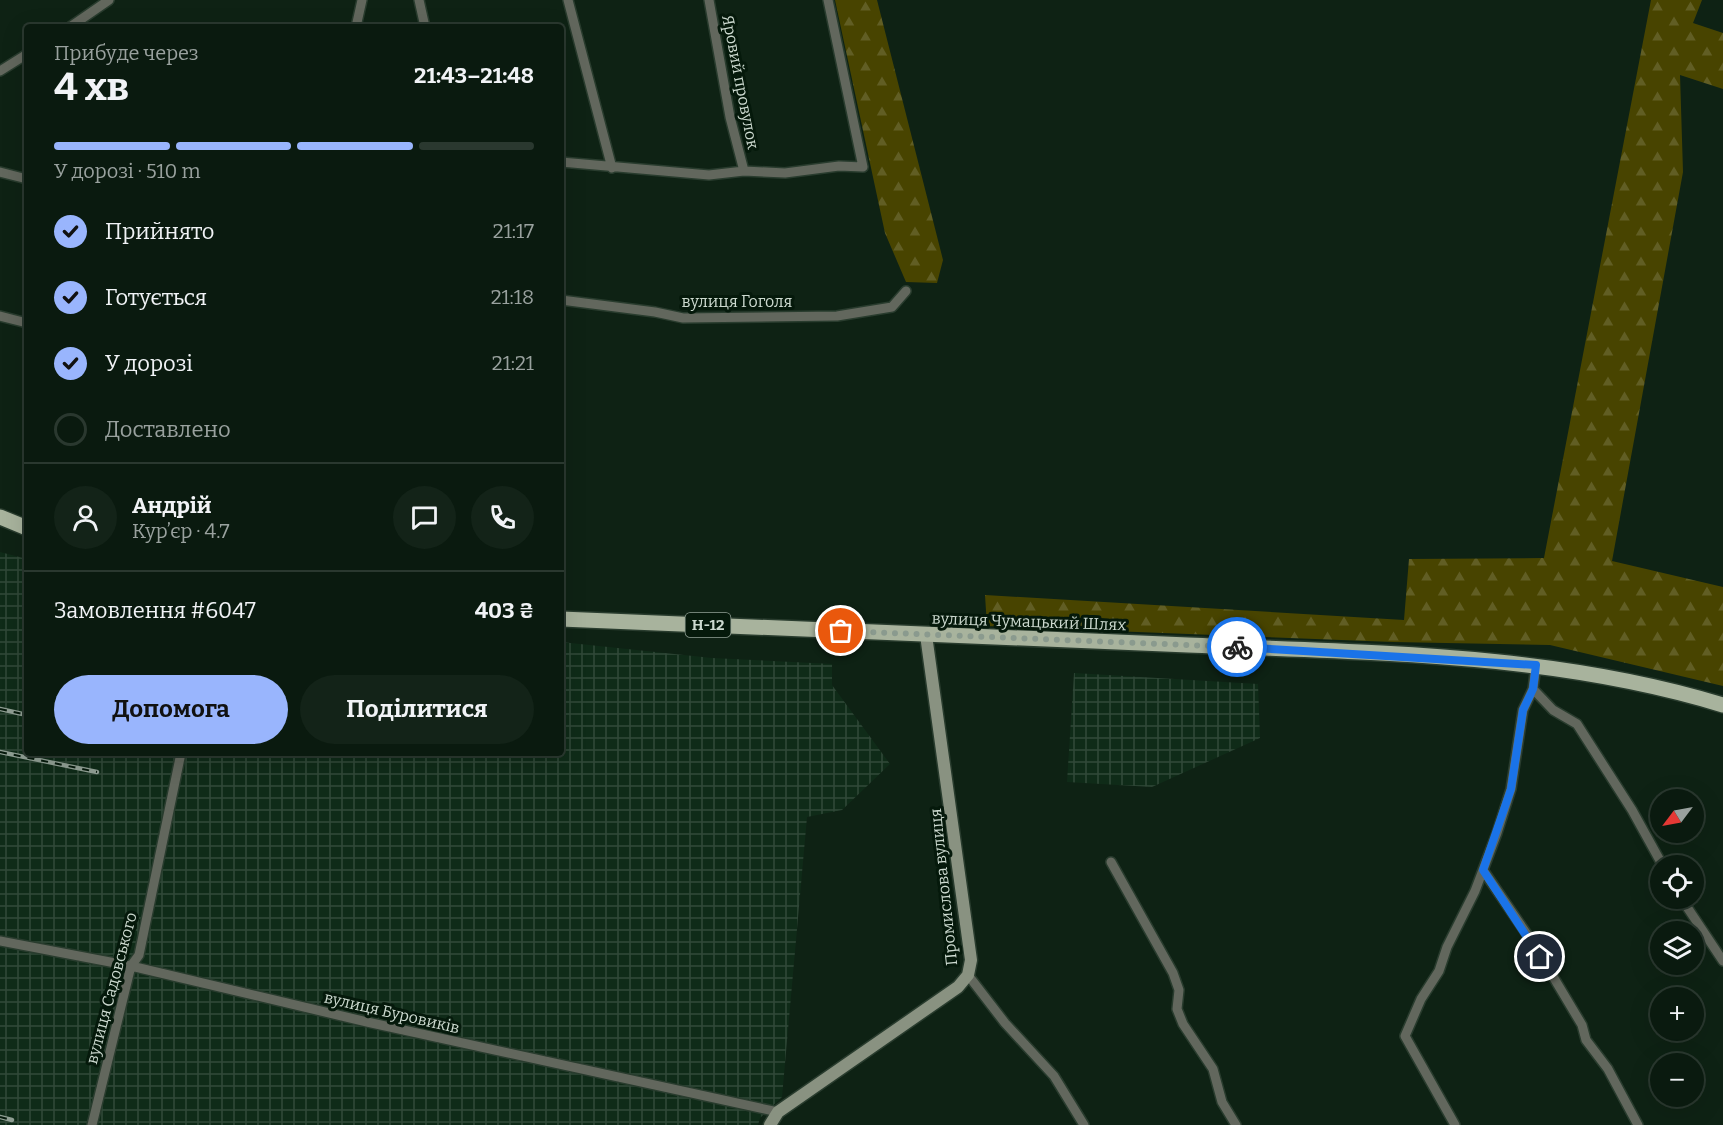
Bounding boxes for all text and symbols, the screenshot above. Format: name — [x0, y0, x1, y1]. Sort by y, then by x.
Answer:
street label: Яровий провулок — [718, 13, 763, 151]
text: Прибуде через — [54, 41, 199, 65]
text: 21:43–21:48 — [414, 62, 534, 89]
text: 4 хв — [54, 64, 129, 110]
text: У дорозі · 510 m — [54, 159, 201, 183]
icon: check — [54, 215, 87, 248]
text: Прийнято — [105, 218, 214, 245]
text: 21:17 — [493, 219, 534, 243]
icon: check — [54, 281, 87, 314]
text: Готується — [105, 284, 207, 311]
text: 21:18 — [491, 285, 534, 309]
street label: вулиця Гоголя — [682, 292, 793, 311]
icon: check — [54, 347, 87, 380]
text: У дорозі — [105, 350, 193, 377]
text: 21:21 — [492, 351, 534, 375]
text: Доставлено — [105, 416, 231, 443]
button: person — [54, 486, 117, 549]
button: chat — [393, 486, 456, 549]
button: phone — [471, 486, 534, 549]
text: Андрій — [132, 492, 212, 519]
text: Кур’єр · 4.7 — [132, 519, 229, 543]
text: Замовлення #6047 — [54, 597, 256, 624]
text: 403 ₴ — [475, 597, 534, 624]
pin — [815, 605, 866, 656]
street label: вулиця Чумацький Шлях — [931, 609, 1127, 634]
road number: Н-12 — [686, 613, 730, 637]
icon: bag — [824, 614, 857, 647]
courier — [1207, 617, 1267, 677]
icon: bike — [1221, 631, 1254, 664]
button: Допомога — [54, 675, 288, 744]
button: Поділитися — [300, 675, 534, 744]
north arrow — [1650, 789, 1704, 843]
map controls — [1650, 789, 1704, 1107]
street label: Промислова вулиця — [926, 807, 961, 966]
button: locate — [1650, 855, 1704, 909]
street label: вулиця Садовського — [82, 910, 141, 1066]
button: layers — [1650, 921, 1704, 975]
pin — [1514, 931, 1565, 982]
icon: home — [1523, 940, 1556, 973]
button: + — [1650, 987, 1704, 1041]
street label: вулиця Буровиків — [322, 988, 461, 1037]
button: − — [1650, 1053, 1704, 1107]

